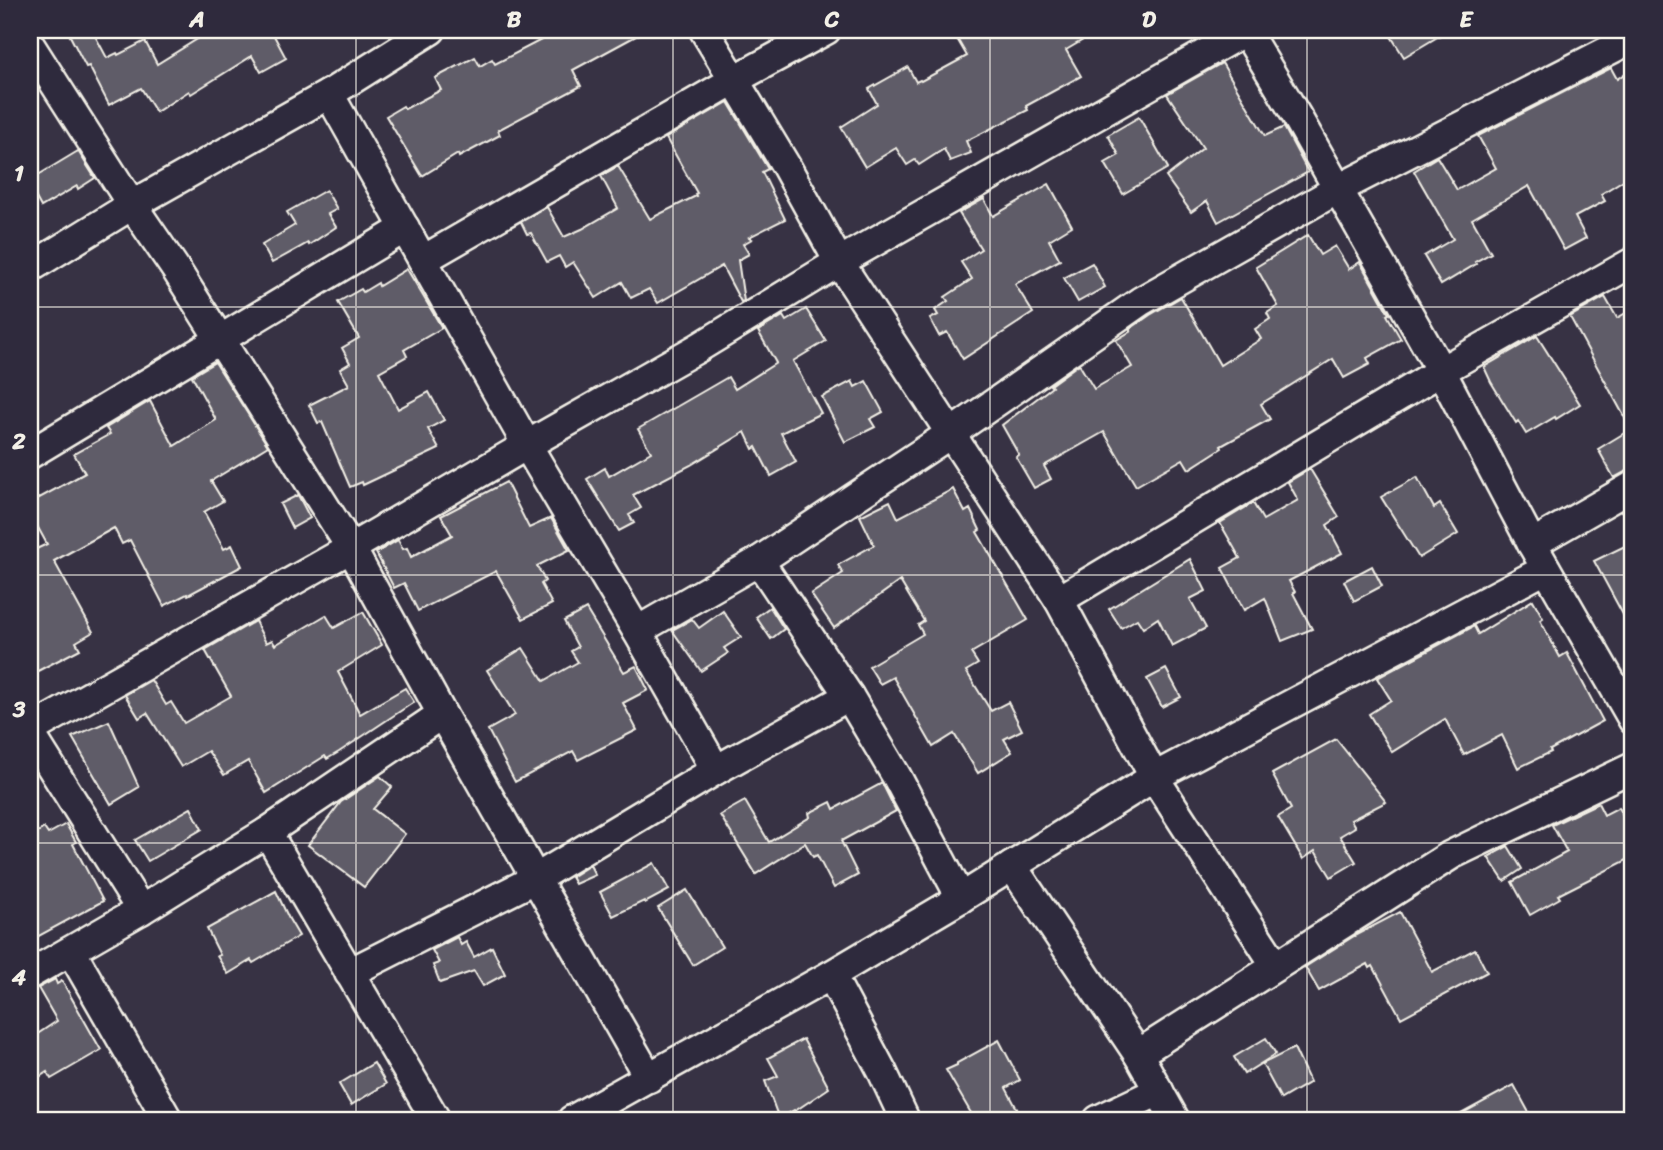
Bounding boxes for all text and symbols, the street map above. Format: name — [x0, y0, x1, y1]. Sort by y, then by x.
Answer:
text: A — [188, 0, 205, 40]
text: B — [507, 0, 522, 40]
text: C — [824, 0, 840, 40]
text: D — [1142, 0, 1157, 40]
text: E — [1460, 0, 1475, 40]
text: 1 — [14, 153, 24, 194]
text: 2 — [11, 421, 26, 462]
text: 3 — [12, 689, 26, 730]
text: 4 — [11, 957, 27, 998]

